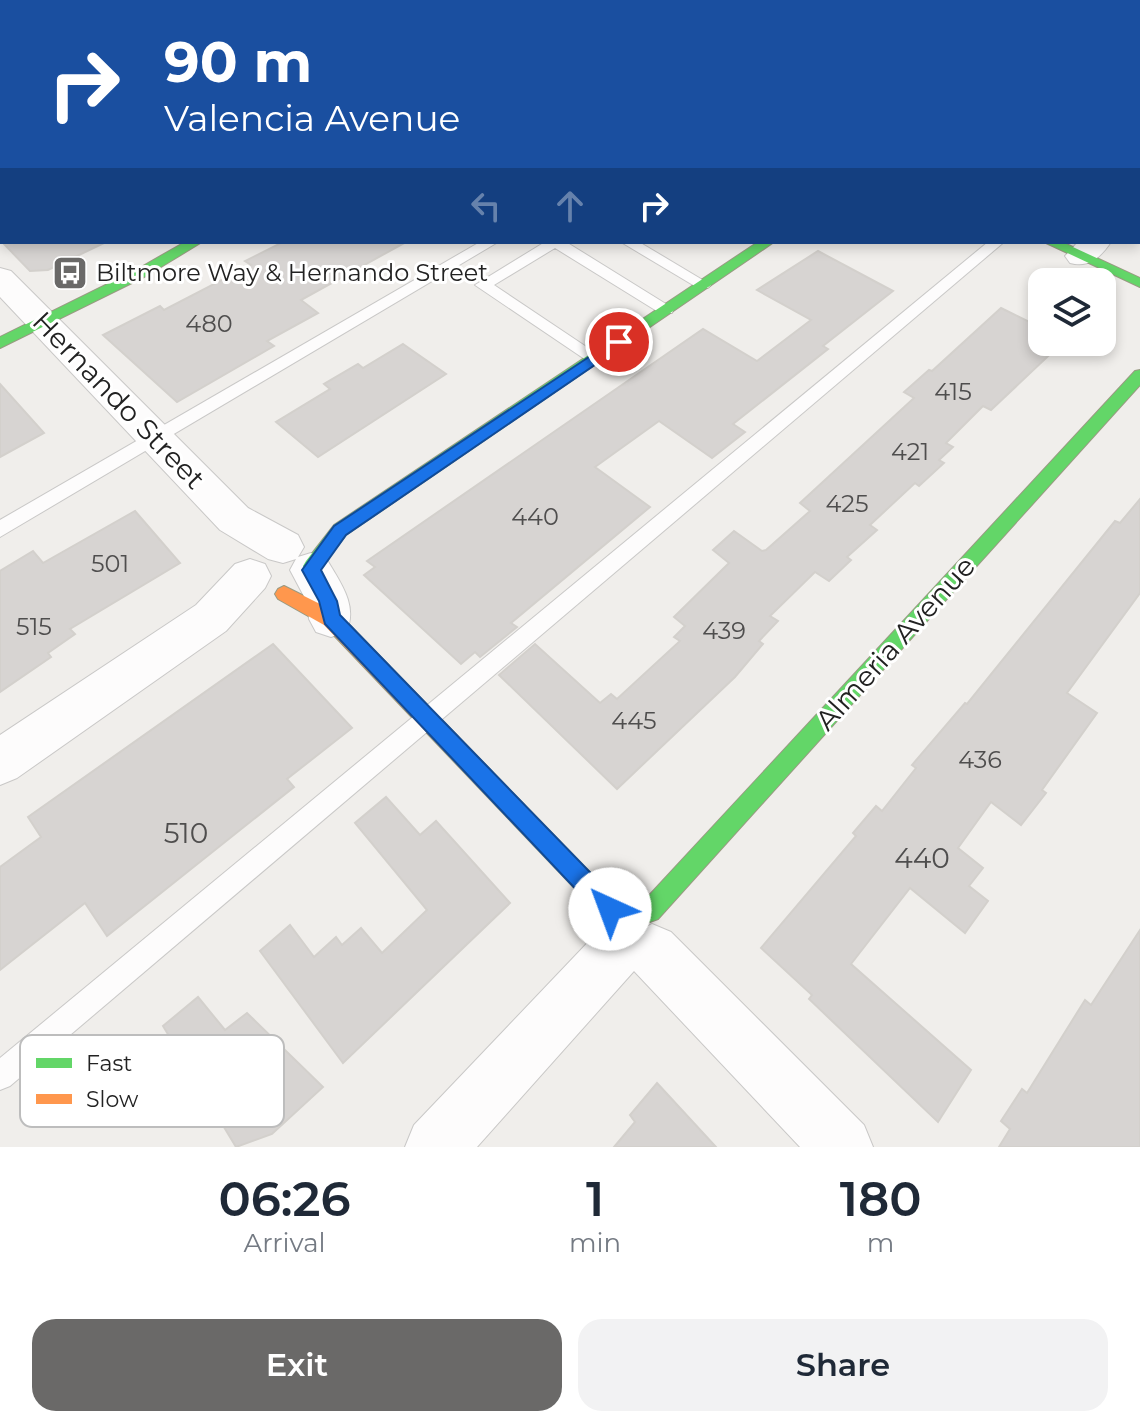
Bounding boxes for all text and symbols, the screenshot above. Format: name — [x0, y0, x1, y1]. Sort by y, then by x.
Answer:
text: 90 m — [164, 28, 312, 96]
icon: right — [32, 32, 136, 136]
text: Valencia Avenue — [164, 96, 460, 140]
icon: left — [464, 184, 508, 228]
icon: ahead — [548, 184, 592, 228]
icon: right — [632, 184, 676, 228]
bus stop icon: Biltmore Way & Hernando Street — [51, 254, 89, 292]
place label: Biltmore Way & Hernando Street — [96, 258, 488, 287]
map controls — [1028, 268, 1116, 356]
button: layers — [1028, 268, 1116, 356]
street label: Hernando Street — [26, 304, 212, 496]
pin — [585, 308, 653, 376]
house number: 480 — [185, 309, 233, 338]
icon: arrive — [597, 320, 641, 364]
house number: 415 — [934, 377, 972, 406]
house number: 421 — [891, 437, 929, 466]
house number: 425 — [825, 489, 869, 518]
house number: 440 — [511, 502, 559, 531]
house number: 501 — [91, 549, 129, 578]
street label: Almeria Avenue — [808, 549, 982, 737]
house number: 515 — [16, 612, 52, 641]
house number: 439 — [702, 616, 746, 645]
house number: 445 — [611, 706, 657, 735]
house number: 436 — [958, 745, 1002, 774]
house number: 510 — [164, 816, 208, 850]
house number: 440 — [894, 841, 950, 875]
position arrow — [568, 867, 652, 951]
legend — [20, 1035, 284, 1127]
text: Fast — [86, 1050, 132, 1077]
text: Slow — [86, 1086, 139, 1113]
text: 06:26 — [218, 1170, 351, 1228]
text: 1 — [586, 1170, 604, 1228]
text: 180 — [840, 1170, 922, 1228]
text: Arrival — [244, 1227, 326, 1259]
text: min — [569, 1227, 621, 1259]
text: m — [867, 1227, 894, 1259]
button: Exit — [32, 1319, 562, 1411]
button: Share — [578, 1319, 1108, 1411]

